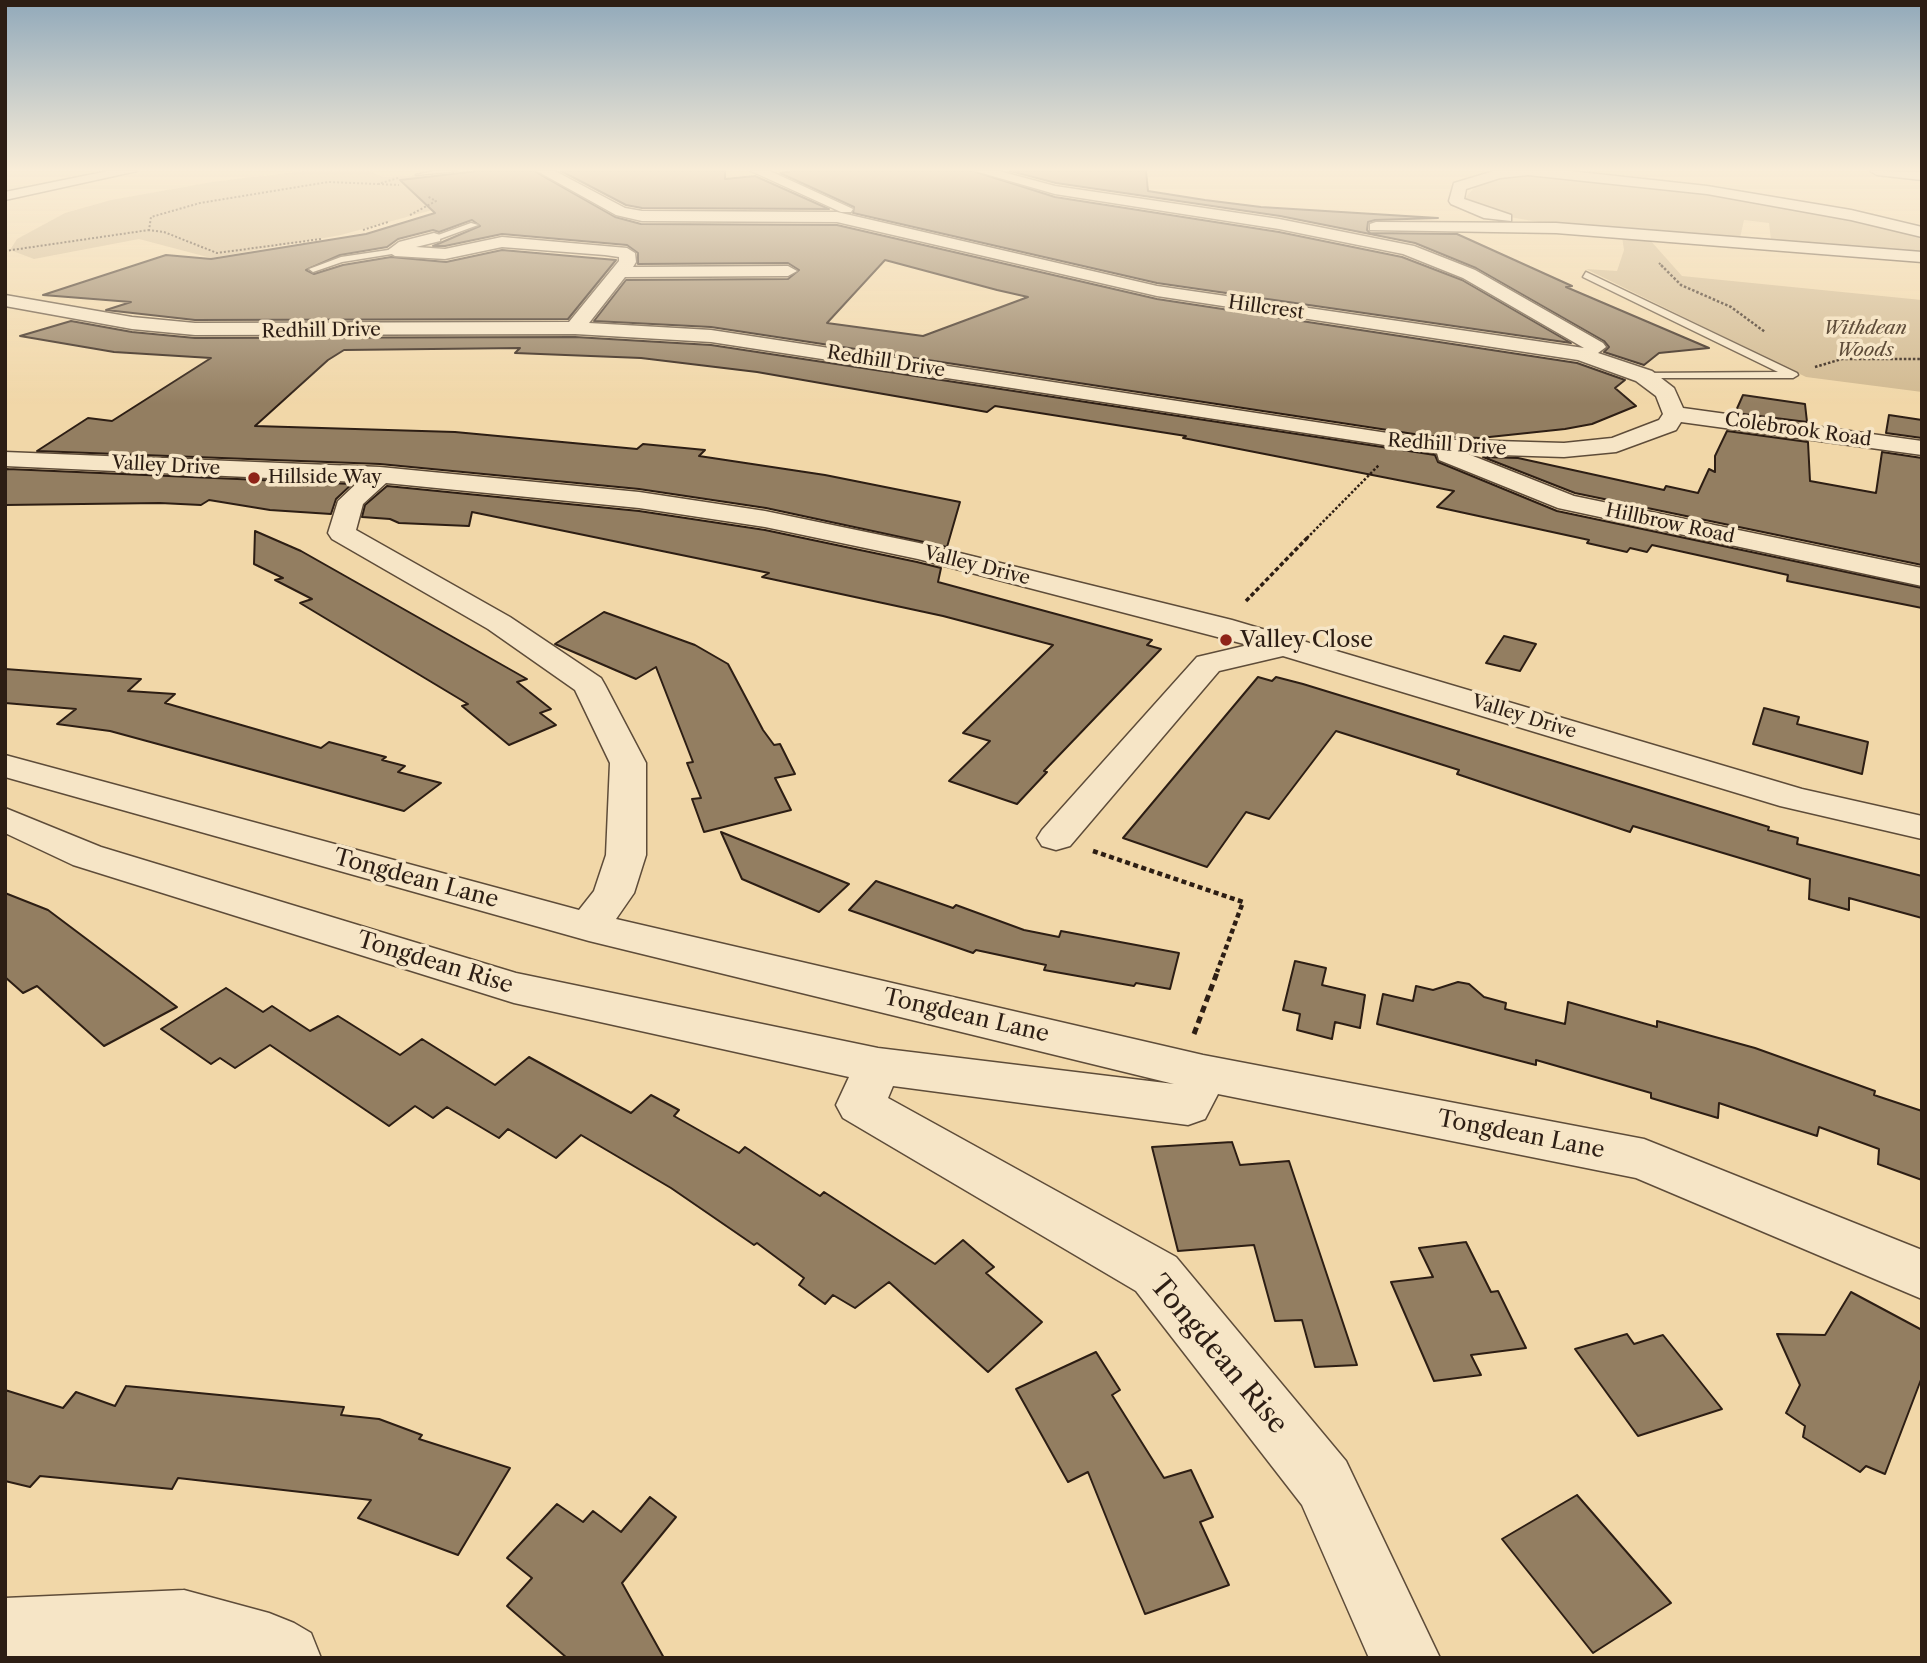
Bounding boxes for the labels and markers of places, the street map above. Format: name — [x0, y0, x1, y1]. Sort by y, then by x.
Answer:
place label: Hillside Way — [268, 467, 382, 489]
marker: Hillside Way — [246, 470, 262, 486]
place label: Valley Close — [1240, 626, 1373, 654]
marker: Valley Close — [1218, 632, 1234, 648]

